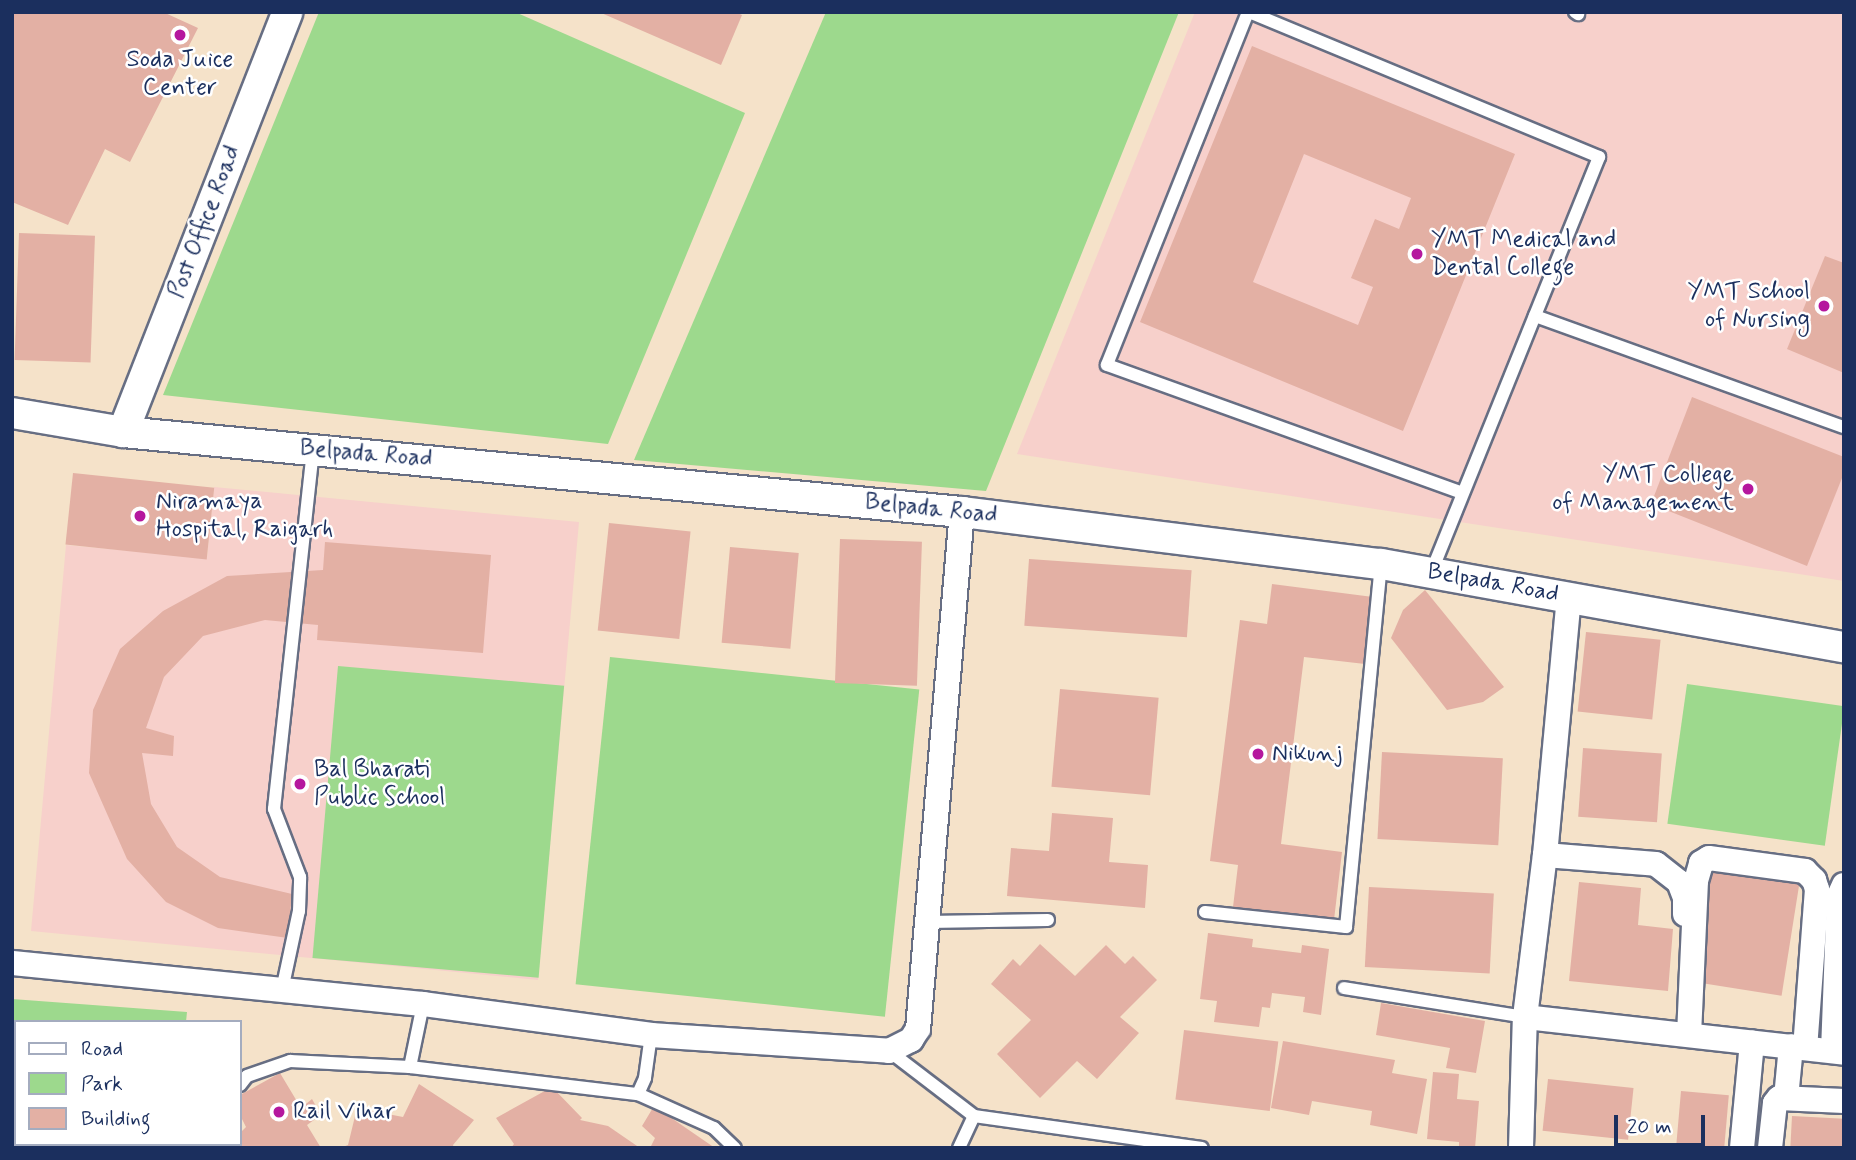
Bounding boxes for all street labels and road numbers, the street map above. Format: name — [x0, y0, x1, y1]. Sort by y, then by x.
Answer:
street label: Post Office Road — [163, 143, 247, 301]
street label: Belpada Road — [298, 434, 434, 474]
street label: Belpada Road — [863, 488, 999, 530]
street label: Belpada Road — [1425, 557, 1561, 609]

